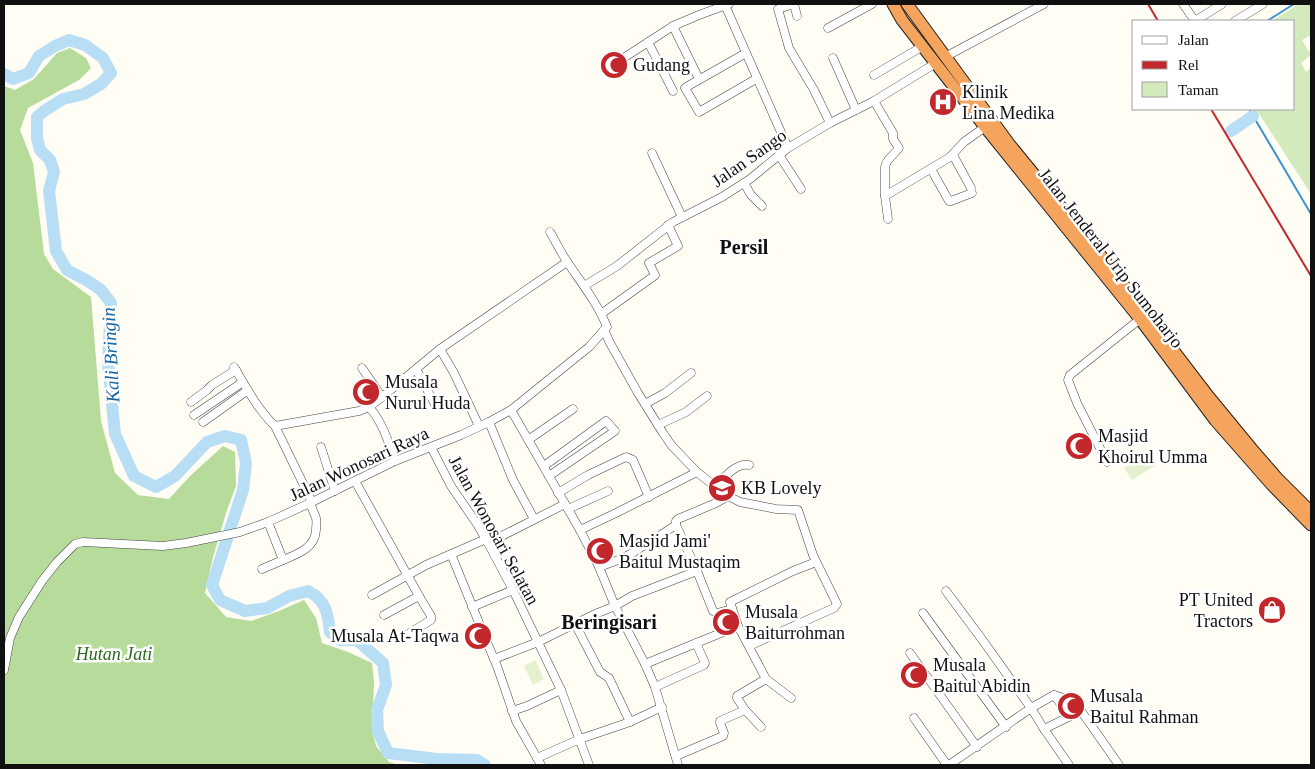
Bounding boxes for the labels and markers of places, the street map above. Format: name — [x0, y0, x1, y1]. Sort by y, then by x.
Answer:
mosque icon: Gudang — [599, 50, 629, 80]
place label: Gudang — [633, 55, 690, 75]
place label: Klinik Lina Medika — [962, 82, 1054, 123]
hospital icon: Klinik Lina Medika — [928, 87, 958, 117]
place label: Musala Nurul Huda — [385, 372, 470, 413]
mosque icon: Musala Nurul Huda — [351, 377, 381, 407]
place label: Masjid Khoirul Umma — [1098, 426, 1208, 467]
mosque icon: Masjid Khoirul Umma — [1064, 431, 1094, 461]
school or university icon: KB Lovely — [707, 473, 737, 503]
place label: KB Lovely — [741, 478, 822, 498]
place label: Masjid Jami' Baitul Mustaqim — [619, 531, 741, 572]
mosque icon: Masjid Jami' Baitul Mustaqim — [585, 536, 615, 566]
place label: PT United Tractors — [1179, 590, 1253, 631]
shop icon: PT United Tractors — [1257, 595, 1287, 625]
place label: Musala Baiturrohman — [745, 602, 845, 643]
mosque icon: Musala Baiturrohman — [711, 607, 741, 637]
mosque icon: Musala At-Taqwa — [463, 621, 493, 651]
place label: Musala At-Taqwa — [331, 626, 459, 646]
place label: Musala Baitul Abidin — [933, 655, 1031, 696]
mosque icon: Musala Baitul Abidin — [899, 660, 929, 690]
place label: Musala Baitul Rahman — [1090, 686, 1198, 727]
mosque icon: Musala Baitul Rahman — [1056, 691, 1086, 721]

